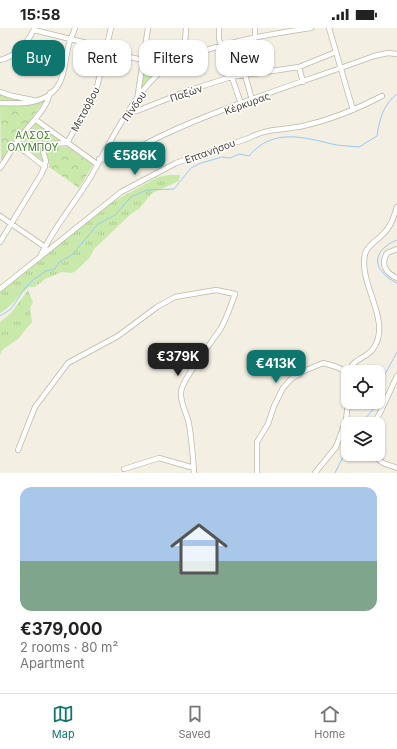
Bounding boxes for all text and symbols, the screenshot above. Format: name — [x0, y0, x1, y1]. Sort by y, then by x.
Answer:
text: 15:58 — [20, 5, 60, 24]
chip: Buy — [12, 40, 65, 76]
chip: Rent — [73, 40, 131, 76]
chip: Filters — [139, 40, 208, 76]
chip: New — [216, 40, 274, 76]
street label: Παξών — [168, 82, 204, 104]
street label: Μετσόβου — [68, 85, 102, 133]
street label: Πίνδου — [119, 89, 149, 123]
street label: Κέρκυρας — [222, 89, 272, 117]
park label: ΑΛΣΟΣ ΟΛΥΜΠΟΥ — [8, 129, 59, 153]
street label: Επτανήσου — [183, 136, 237, 167]
pin: €586K — [107, 142, 163, 176]
text: €586K — [113, 147, 157, 163]
pin: €379K — [150, 343, 206, 377]
text: €379K — [157, 348, 199, 364]
pin: €413K — [248, 350, 304, 384]
text: €413K — [256, 355, 296, 371]
map controls — [341, 365, 385, 461]
button: locate — [341, 365, 385, 409]
button: layers — [341, 417, 385, 461]
icon: home — [163, 513, 235, 585]
text: €379,000 — [20, 619, 102, 639]
text: 2 rooms · 80 m² — [20, 639, 118, 655]
text: Apartment — [20, 655, 85, 671]
tab: Map — [52, 703, 75, 741]
tab: Saved — [178, 703, 211, 741]
tab: Home — [314, 703, 345, 741]

